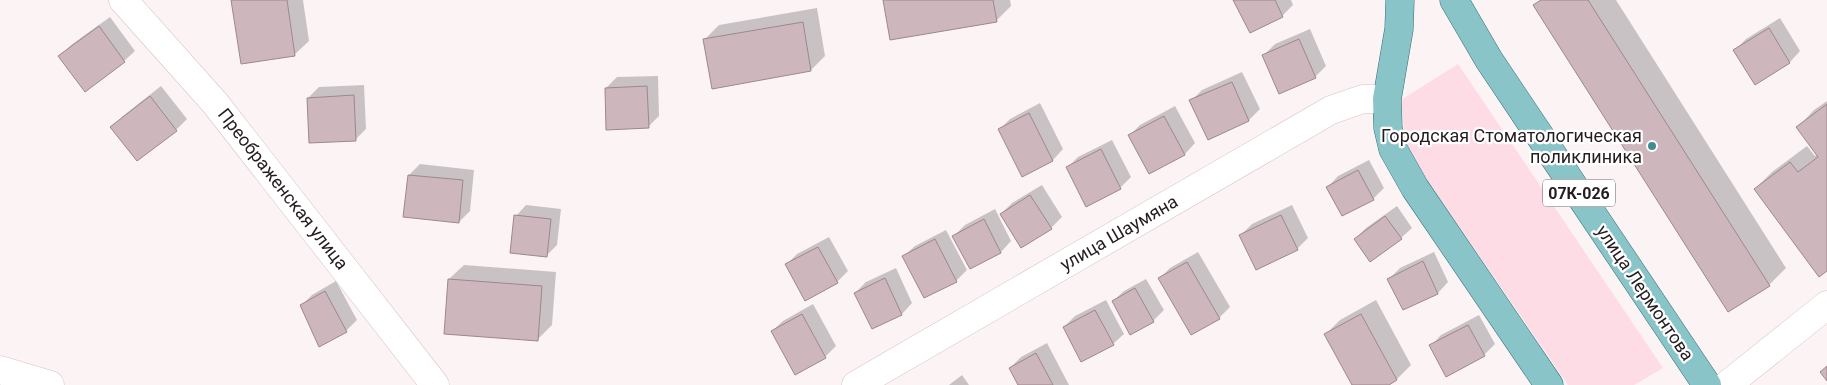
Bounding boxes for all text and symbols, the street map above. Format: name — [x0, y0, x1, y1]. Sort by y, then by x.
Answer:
street label: Преображенская улица — [214, 104, 353, 273]
place label: Городская Стоматологическая поликлиника — [1381, 125, 1642, 167]
marker: Городская Стоматологическая поликлиника — [1646, 140, 1658, 152]
road number: 07К-026 — [1543, 180, 1615, 207]
street label: улица Шаумяна — [1056, 190, 1181, 275]
street label: улица Лермонтова — [1592, 221, 1699, 364]

